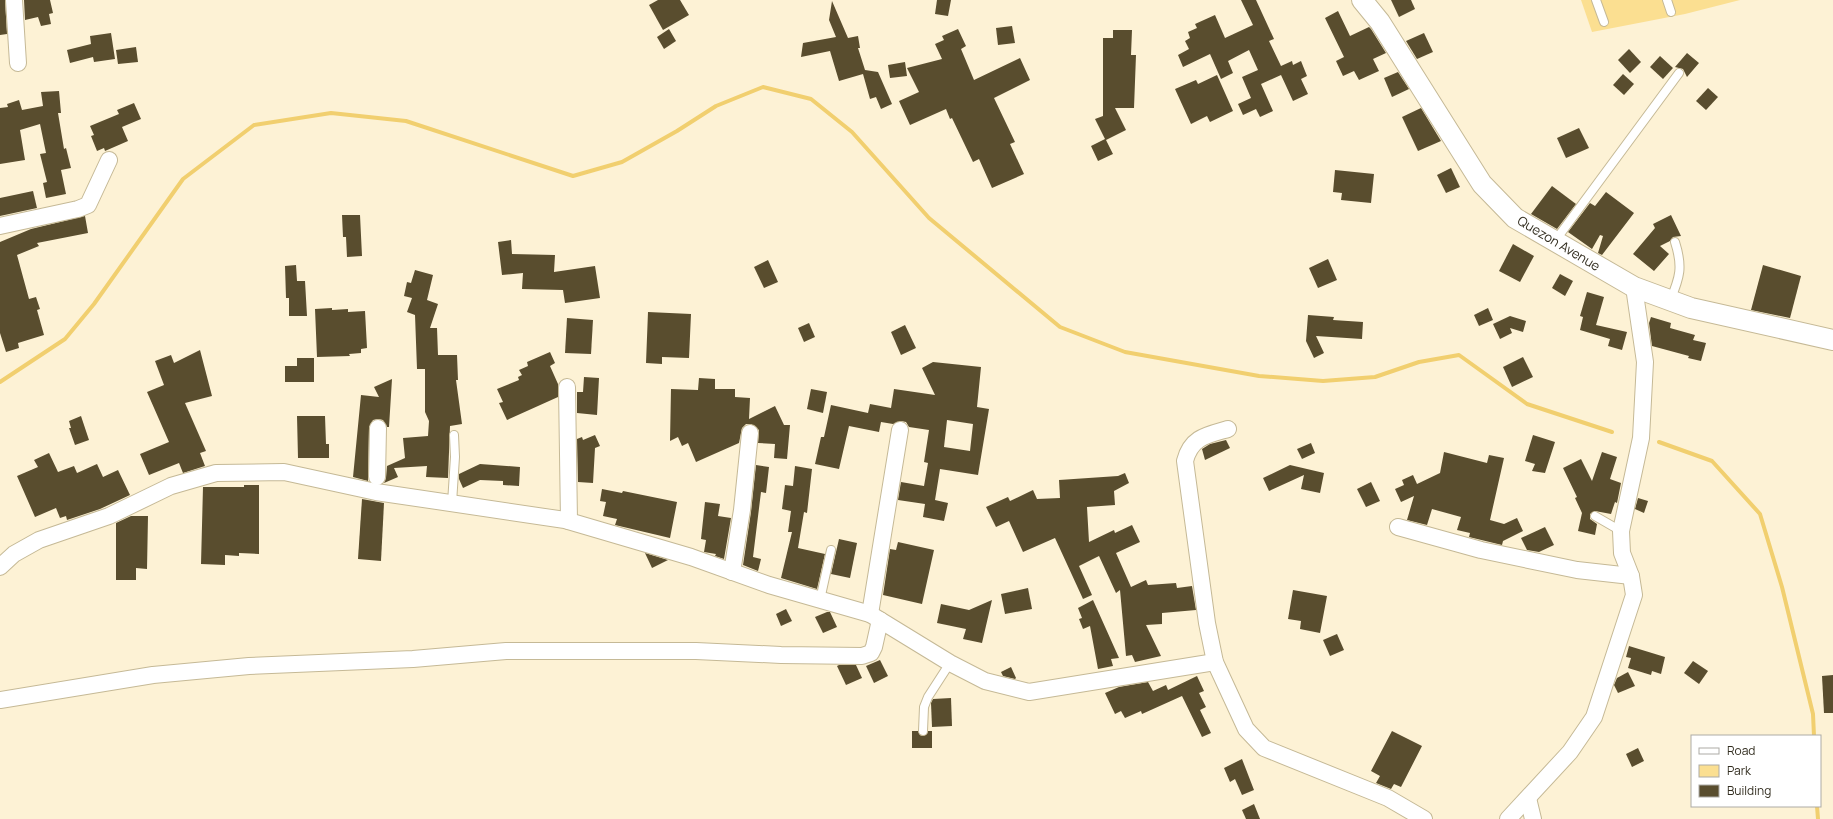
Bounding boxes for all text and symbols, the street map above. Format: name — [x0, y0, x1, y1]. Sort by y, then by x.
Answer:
street label: Quezon Avenue — [1514, 211, 1604, 275]
legend — [1691, 735, 1821, 807]
text: Road — [1727, 742, 1755, 759]
text: Park — [1727, 762, 1752, 779]
text: Building — [1727, 782, 1771, 799]

